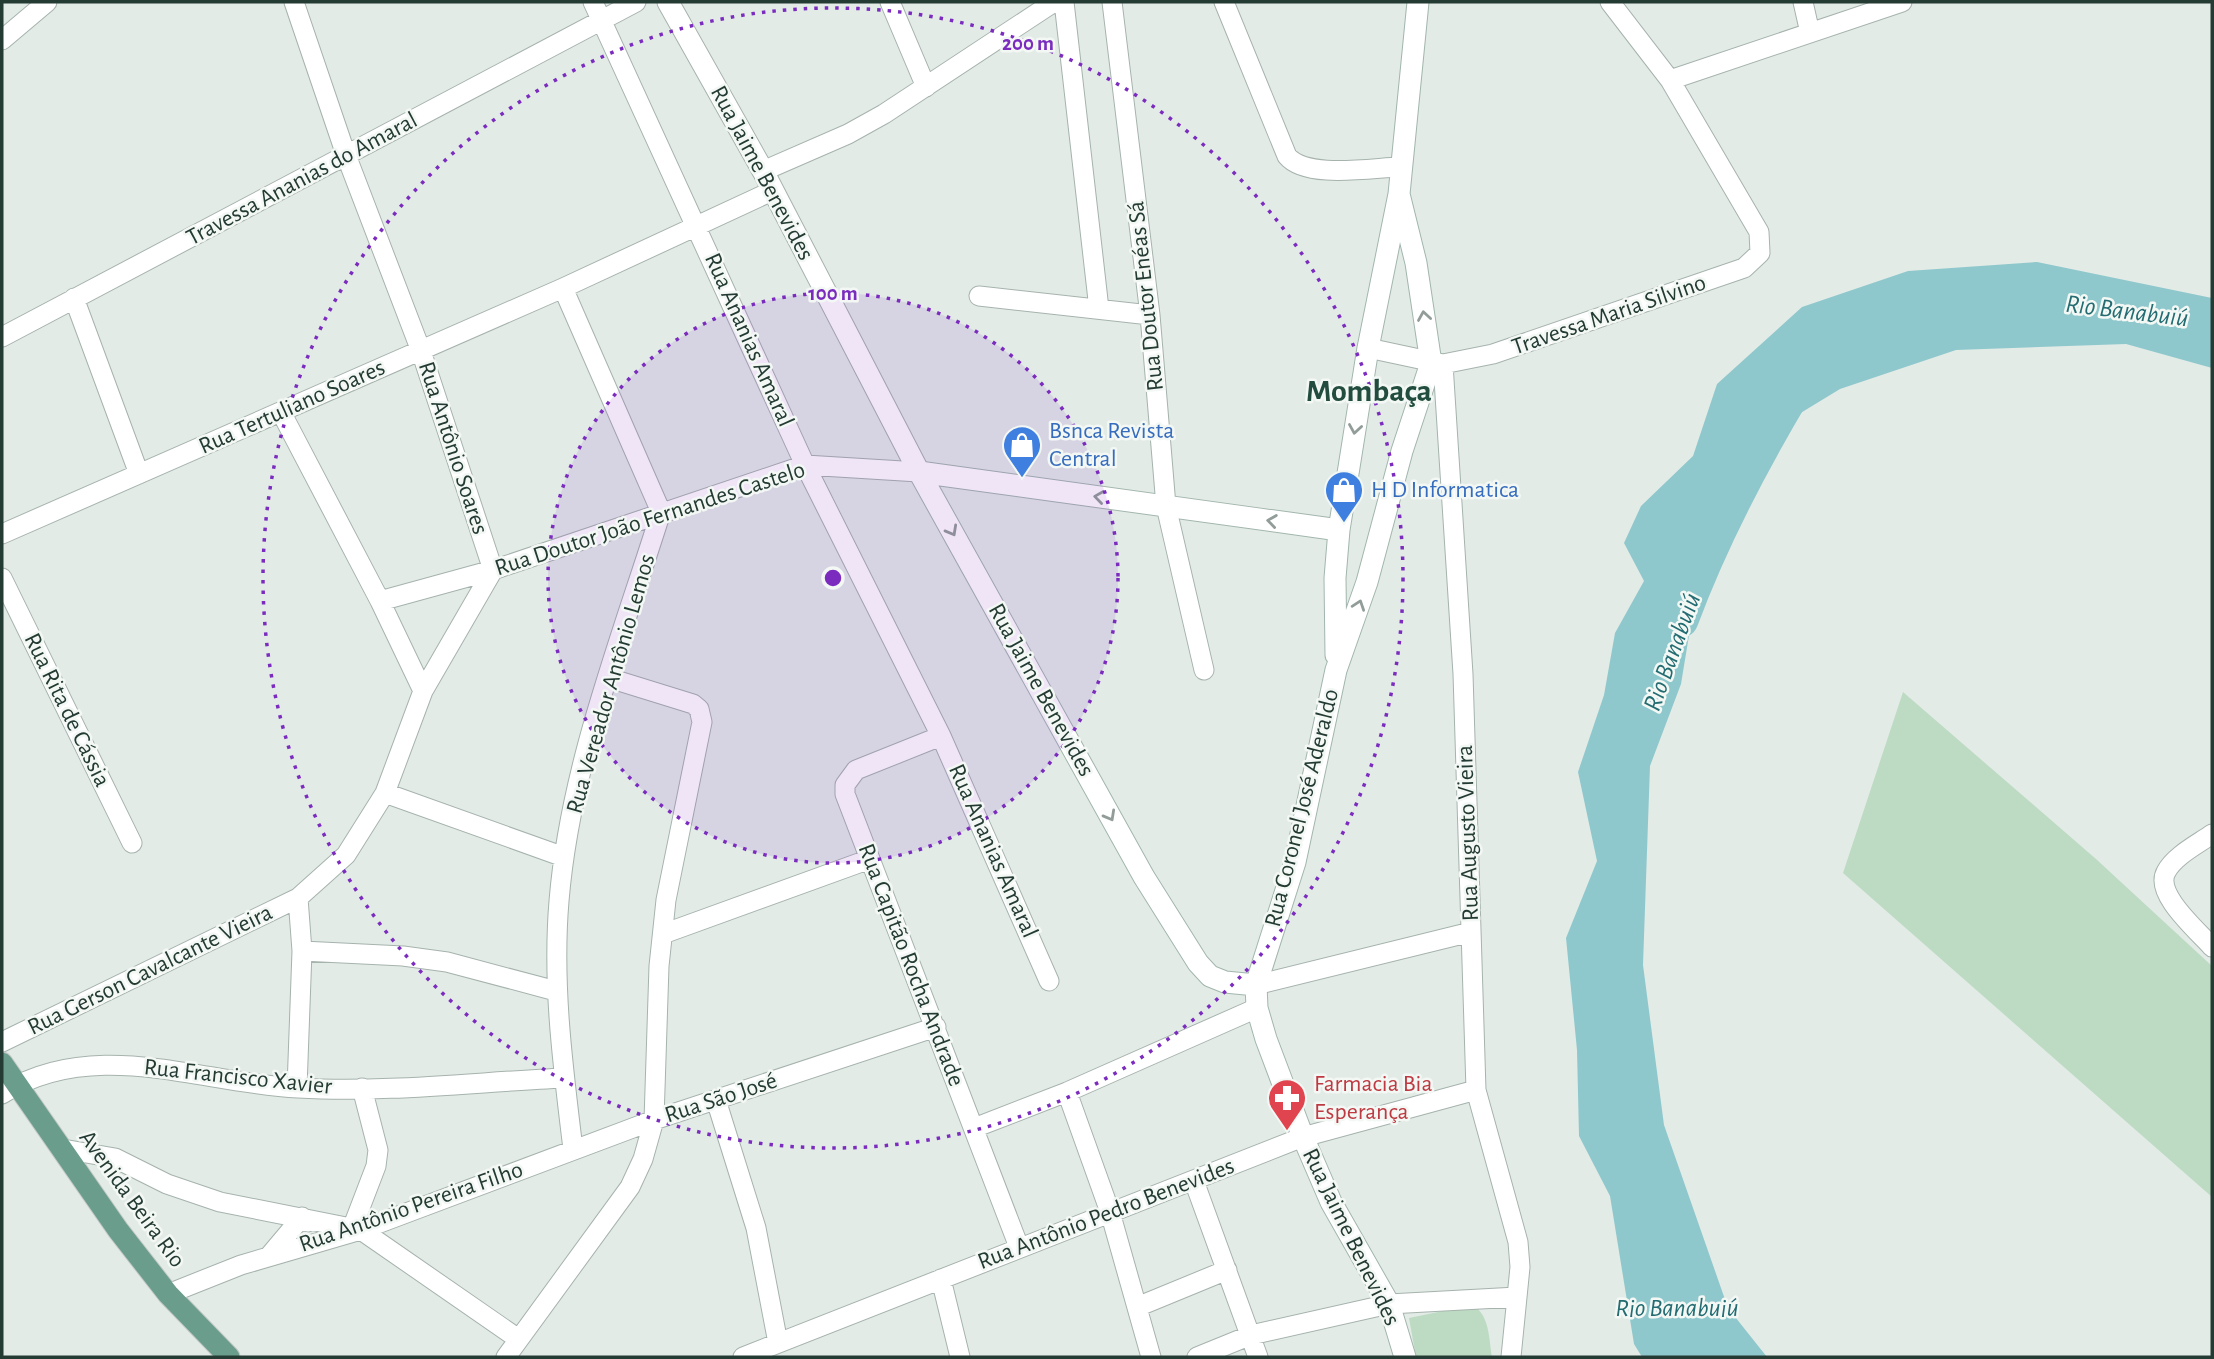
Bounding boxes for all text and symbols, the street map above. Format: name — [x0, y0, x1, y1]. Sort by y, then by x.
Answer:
text: 200 m — [1002, 33, 1054, 54]
street label: Rua Jaime Benevides — [706, 82, 818, 264]
street label: Travessa Ananias do Amaral — [183, 108, 421, 250]
street label: Rua Doutor Enéas Sá — [1124, 200, 1168, 392]
street label: Rua Ananias Amaral — [700, 250, 798, 430]
street label: Travessa Maria Silvino — [1509, 271, 1709, 359]
text: 100 m — [808, 283, 858, 304]
water label: Rio Banabuiú — [2064, 291, 2190, 331]
one-way arrow — [1416, 310, 1431, 321]
street label: Rua Tertuliano Soares — [195, 355, 389, 459]
street label: Rua Antônio Soares — [414, 359, 492, 537]
district label: Mombaça — [1306, 375, 1432, 407]
place label: Bsnca Revista Central — [1049, 419, 1174, 471]
one-way arrow — [1348, 423, 1363, 435]
shop icon: Bsnca Revista Central — [1001, 424, 1043, 479]
street label: Rua Doutor João Fernandes Castelo — [492, 457, 808, 581]
shop icon: H D Informatica — [1323, 469, 1365, 524]
place label: H D Informatica — [1371, 478, 1519, 502]
one-way arrow — [1093, 489, 1105, 504]
one-way arrow — [1266, 513, 1278, 528]
one-way arrow — [944, 524, 957, 537]
street label: Rua Vereador Antônio Lemos — [562, 552, 660, 816]
centre of rings — [821, 566, 845, 590]
water label: Rio Banabuiú — [1639, 589, 1705, 715]
street label: Rua Jaime Benevides — [984, 599, 1098, 781]
one-way arrow — [1350, 600, 1364, 612]
street label: Rua Rita de Cássia — [19, 629, 115, 791]
street label: Rua Coronel José Aderaldo — [1261, 686, 1343, 930]
street label: Rua Augusto Vieira — [1453, 744, 1483, 922]
street label: Rua Ananias Amaral — [944, 761, 1042, 941]
one-way arrow — [1102, 809, 1115, 821]
street label: Rua Capitão Rocha Andrade — [854, 840, 968, 1090]
street label: Rua Gerson Cavalcante Vieira — [24, 900, 276, 1040]
street label: Rua Francisco Xavier — [143, 1055, 333, 1099]
street label: Rua São José — [662, 1069, 780, 1127]
place label: Farmacia Bia Esperança — [1314, 1072, 1432, 1124]
pharmacy icon: Farmacia Bia Esperança — [1266, 1077, 1308, 1132]
street label: Avenida Beira Rio — [74, 1126, 190, 1272]
street label: Rua Jaime Benevides — [1298, 1145, 1404, 1329]
street label: Rua Antônio Pedro Benevides — [974, 1154, 1238, 1274]
street label: Rua Antônio Pereira Filho — [296, 1157, 526, 1257]
water label: Rio Banabuiú — [1615, 1295, 1739, 1321]

